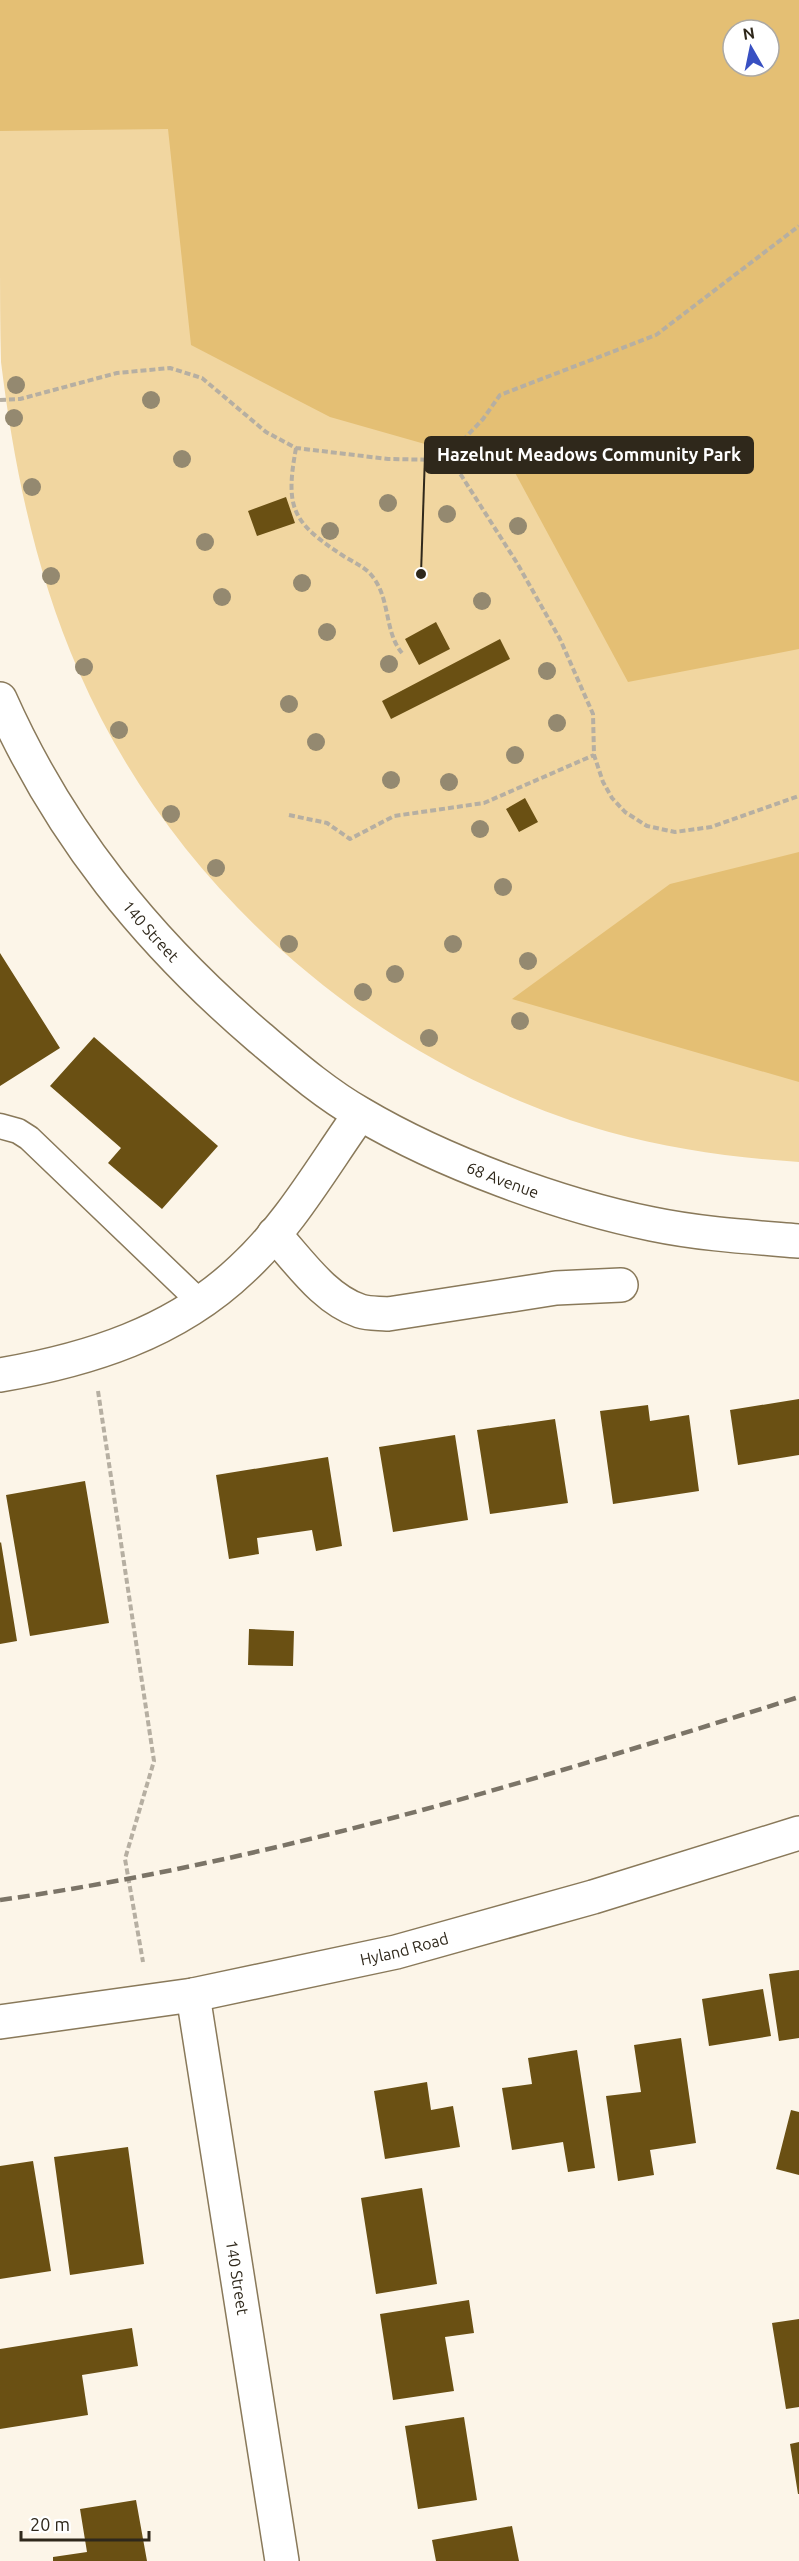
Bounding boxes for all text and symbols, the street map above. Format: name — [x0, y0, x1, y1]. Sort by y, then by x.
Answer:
north arrow — [721, 18, 781, 78]
text: N — [741, 23, 756, 43]
callout: Hazelnut Meadows Community Park — [425, 437, 753, 473]
text: Hazelnut Meadows Community Park — [437, 444, 741, 464]
street label: 140 Street — [119, 897, 183, 966]
street label: 68 Avenue — [464, 1158, 541, 1201]
street label: Hyland Road — [358, 1929, 450, 1968]
street label: 140 Street — [223, 2239, 252, 2317]
scale bar — [21, 2504, 148, 2542]
text: 20 m — [30, 2514, 70, 2534]

